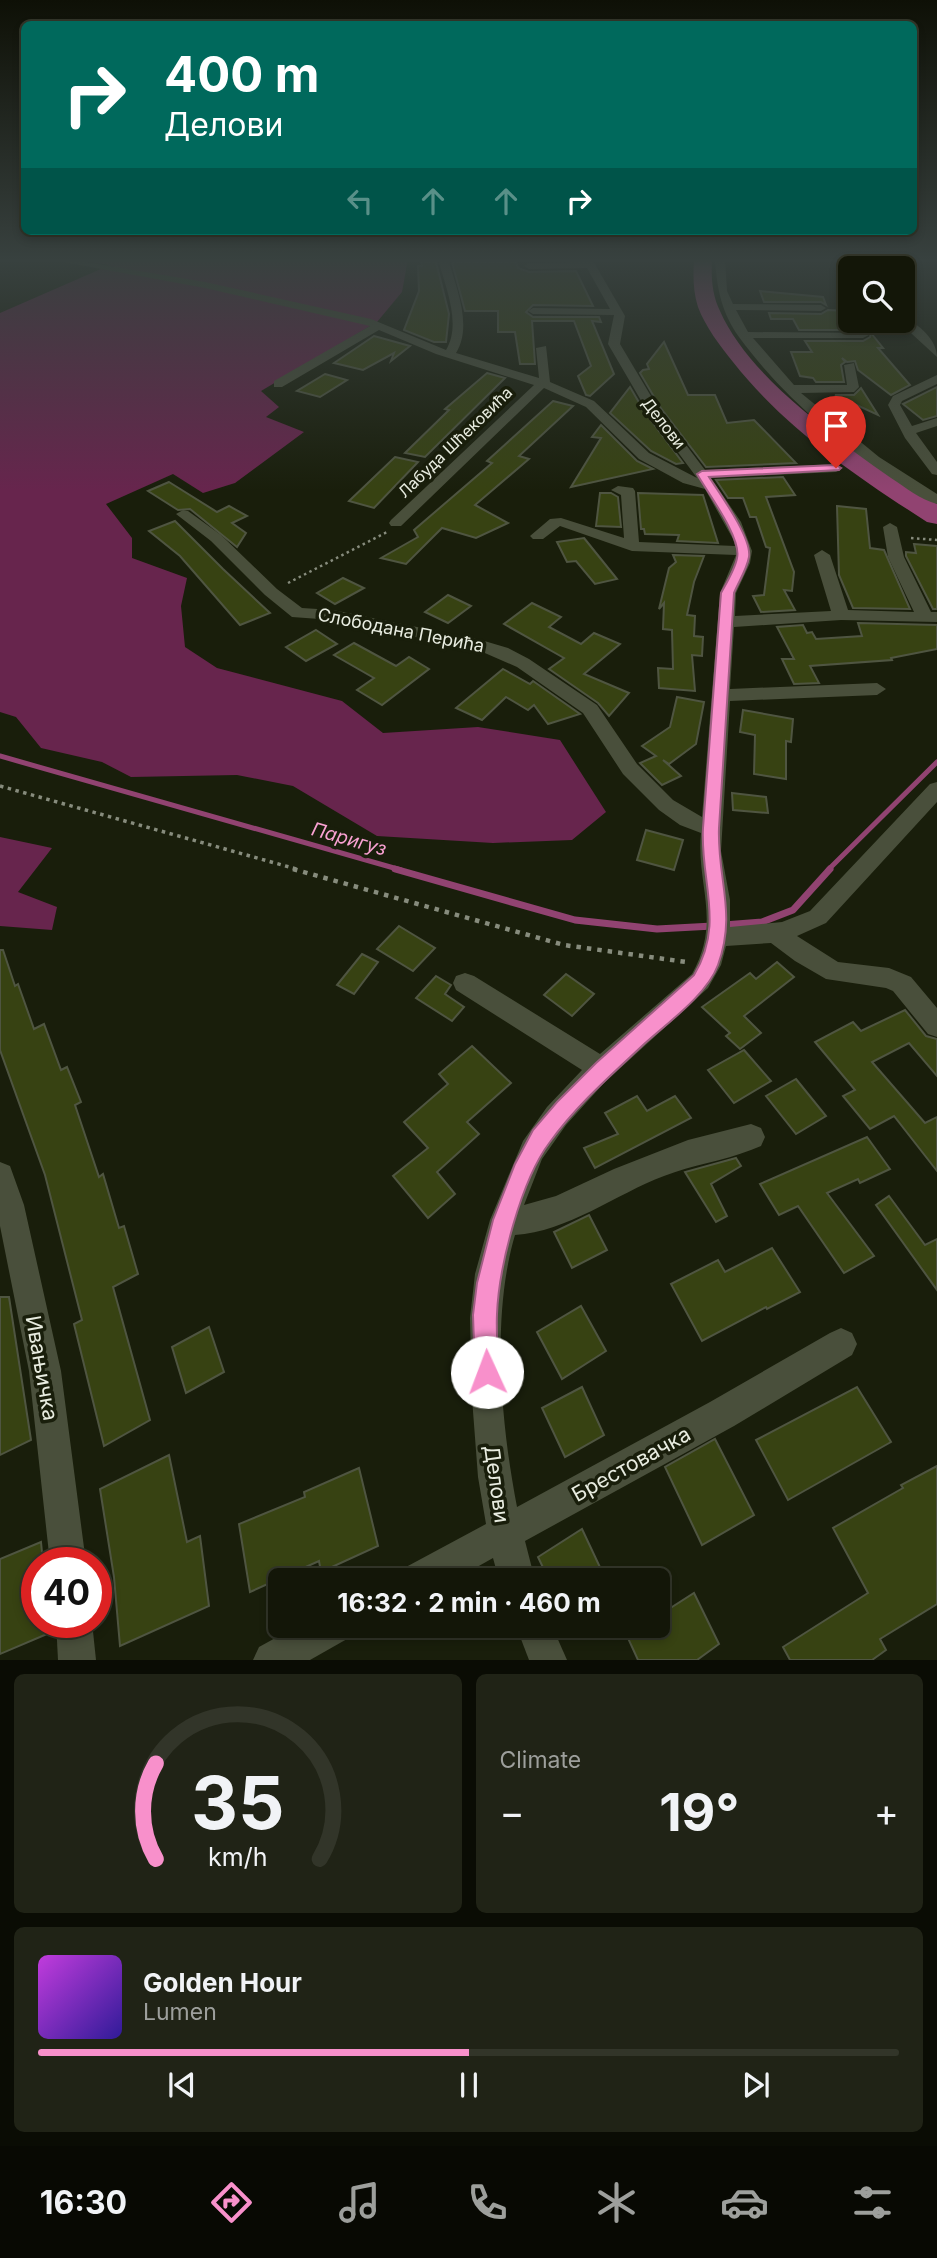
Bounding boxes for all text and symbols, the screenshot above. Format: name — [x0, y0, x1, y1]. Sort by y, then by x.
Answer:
text: 400 m — [164, 45, 320, 104]
icon: right — [49, 49, 140, 140]
text: Делови — [164, 105, 283, 144]
icon: left — [341, 182, 379, 220]
icon: ahead — [414, 182, 452, 220]
icon: ahead — [487, 182, 525, 220]
icon: right — [560, 182, 598, 220]
map controls — [838, 256, 915, 333]
button: search — [838, 256, 915, 333]
street label: Лабуда Шћековића — [394, 382, 516, 502]
street label: Делови — [638, 393, 690, 453]
pin — [806, 396, 866, 468]
icon: arrive — [817, 407, 855, 445]
street label: Слободана Перића — [316, 604, 486, 656]
water label: Паригуз — [309, 817, 389, 861]
street label: Ивањичка — [20, 1314, 64, 1422]
position arrow — [450, 1335, 524, 1409]
street label: Брестовачка — [567, 1421, 695, 1507]
street label: Делови — [479, 1443, 515, 1525]
speed limit sign: 40 — [21, 1547, 112, 1638]
text: 16:32 · 2 min · 460 m — [337, 1587, 601, 1618]
text: Climate — [500, 1746, 581, 1774]
text: 35 — [191, 1759, 285, 1848]
text: 19° — [659, 1781, 739, 1844]
text: − — [500, 1789, 525, 1835]
text: + — [874, 1789, 899, 1835]
text: km/h — [208, 1842, 267, 1872]
text: Golden Hour — [143, 1967, 302, 1998]
text: Lumen — [143, 1998, 217, 2026]
icon: previous — [163, 2066, 201, 2104]
icon: pause — [450, 2066, 488, 2104]
icon: next — [737, 2066, 775, 2104]
icon: directions — [207, 2178, 256, 2227]
icon: music — [335, 2178, 384, 2227]
icon: phone — [463, 2178, 512, 2227]
icon: climate — [592, 2178, 641, 2227]
icon: car — [720, 2178, 769, 2227]
icon: filters — [848, 2178, 897, 2227]
text: 16:30 — [40, 2183, 127, 2222]

